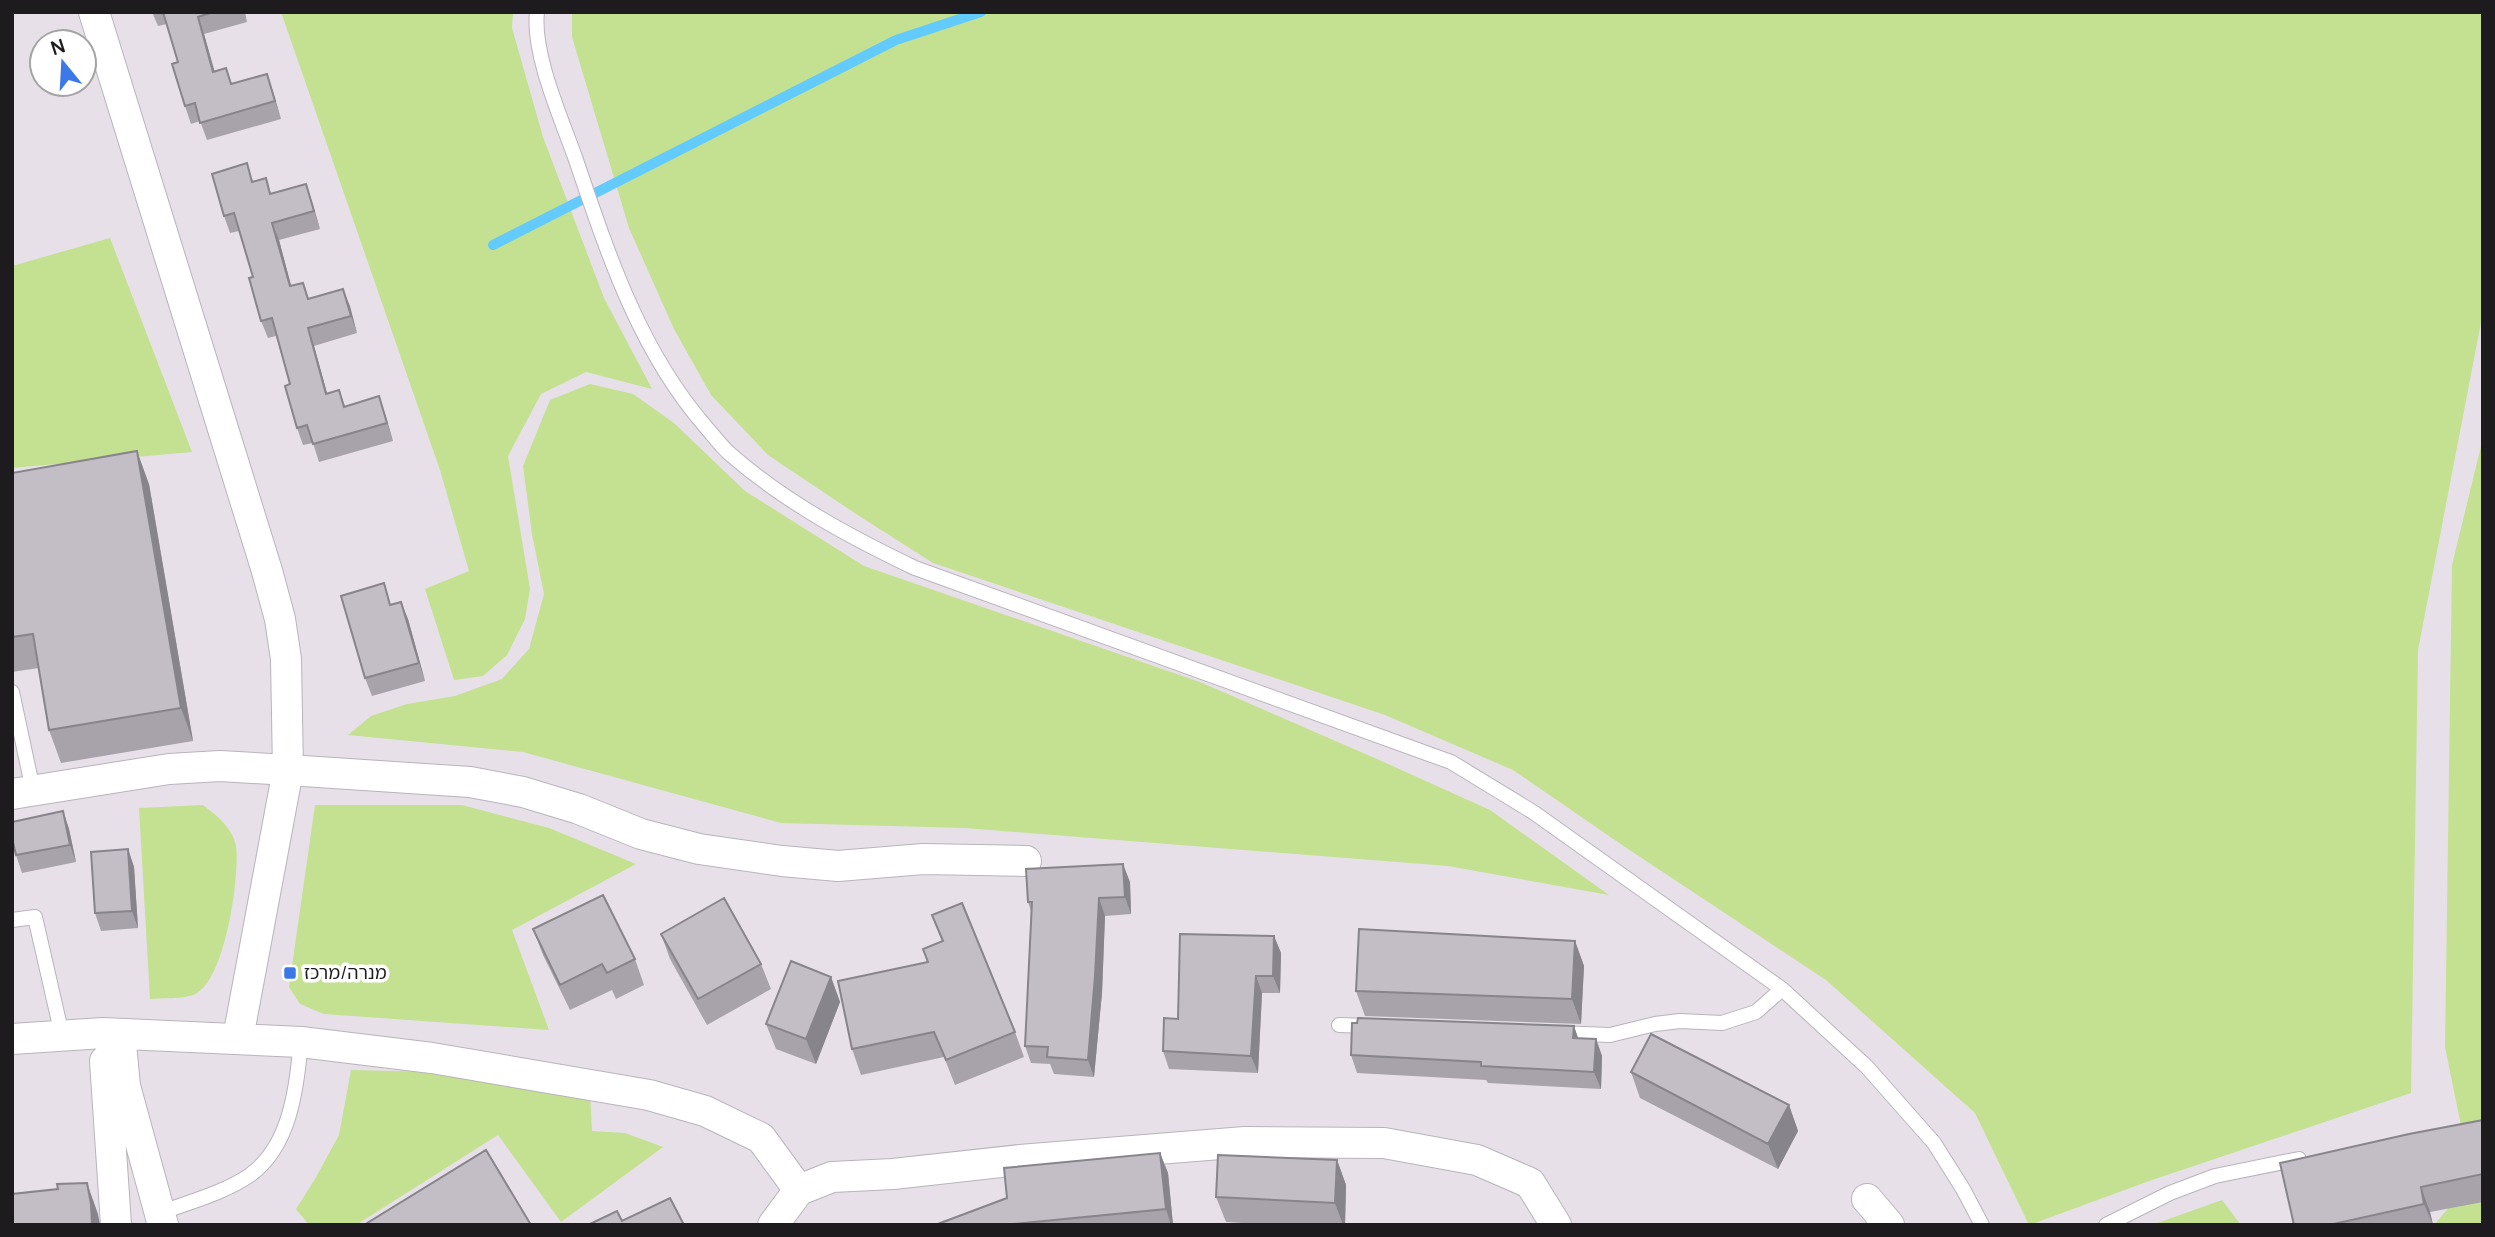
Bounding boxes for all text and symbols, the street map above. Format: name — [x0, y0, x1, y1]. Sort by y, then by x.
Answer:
north arrow — [28, 28, 98, 98]
text: N — [47, 32, 68, 61]
place label: מנרה/מרכז — [304, 960, 387, 984]
marker: מנרה/מרכז — [282, 965, 298, 981]

